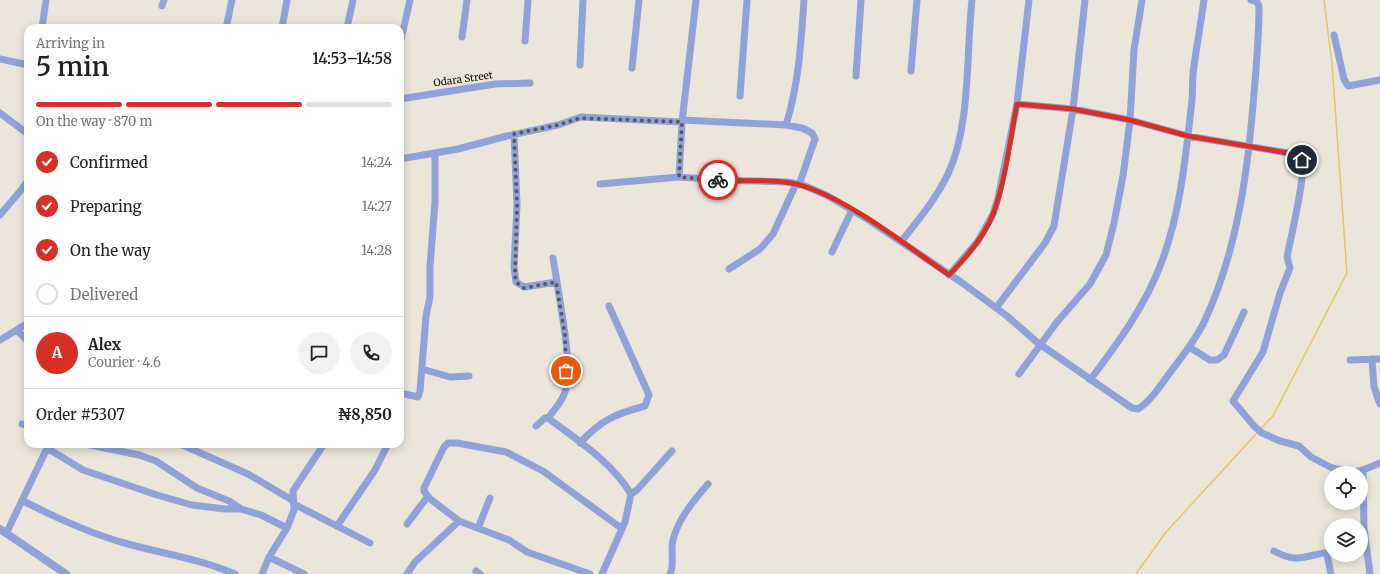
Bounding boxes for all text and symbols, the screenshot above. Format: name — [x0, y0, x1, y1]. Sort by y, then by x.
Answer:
text: Arriving in — [36, 35, 105, 52]
text: 14:53–14:58 — [312, 49, 392, 68]
text: 5 min — [36, 50, 109, 83]
street label: Odara Street — [433, 68, 494, 90]
text: On the way · 870 m — [36, 113, 152, 130]
pin — [1285, 143, 1319, 177]
icon: home — [1291, 149, 1313, 171]
icon: check — [36, 151, 58, 173]
text: Confirmed — [70, 153, 148, 172]
text: 14:24 — [361, 154, 392, 171]
courier — [698, 160, 738, 200]
icon: bike — [707, 169, 729, 191]
icon: check — [36, 195, 58, 217]
text: Preparing — [70, 197, 142, 216]
text: 14:27 — [362, 198, 392, 215]
icon: check — [36, 239, 58, 261]
text: On the way — [70, 241, 151, 260]
text: 14:28 — [361, 242, 392, 259]
text: Delivered — [70, 285, 138, 304]
button: chat — [298, 332, 340, 374]
button: phone — [350, 332, 392, 374]
text: Alex — [88, 335, 121, 354]
text: A — [52, 343, 62, 362]
text: Courier · 4.6 — [88, 354, 161, 371]
pin — [549, 354, 583, 388]
icon: bag — [555, 360, 577, 382]
text: Order #5307 — [36, 405, 125, 424]
text: ₦8,850 — [337, 405, 392, 424]
map controls — [1324, 466, 1368, 562]
button: locate — [1324, 466, 1368, 510]
button: layers — [1324, 518, 1368, 562]

